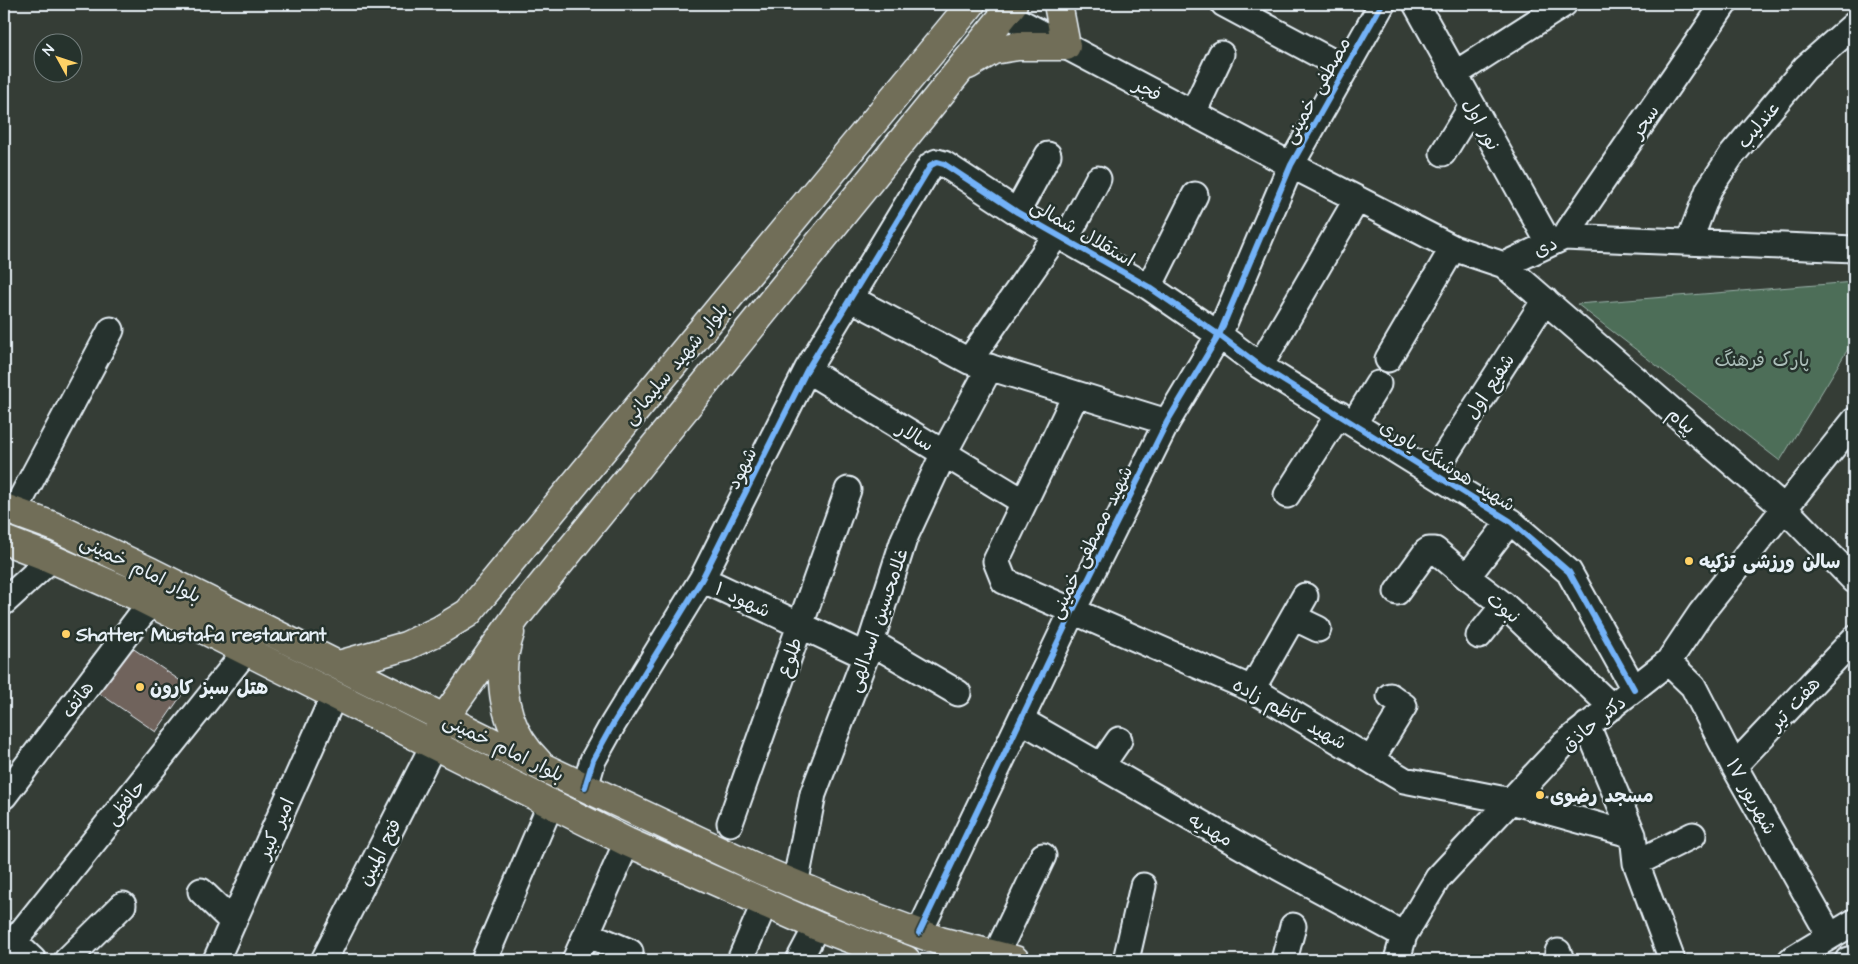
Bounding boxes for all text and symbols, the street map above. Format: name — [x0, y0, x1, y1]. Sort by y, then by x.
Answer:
north arrow — [32, 32, 82, 82]
street label: مصطفی خمینی — [1277, 32, 1358, 149]
text: N — [38, 40, 59, 60]
street label: فجر — [1127, 71, 1166, 109]
street label: نور اول — [1455, 94, 1506, 156]
street label: عندلیب — [1731, 95, 1787, 155]
street label: سحر — [1623, 100, 1666, 146]
street label: استقلال شمالی — [1025, 193, 1139, 274]
street label: دی — [1529, 230, 1562, 265]
street label: بلوار شهید سلیمانی — [617, 297, 735, 431]
park label: پارک فرهنگ — [1715, 347, 1809, 374]
street label: شفیع اول — [1459, 348, 1522, 425]
street label: پیام — [1661, 401, 1701, 441]
street label: شهید هوشنگ یاوری — [1374, 414, 1520, 519]
street label: سالار — [890, 415, 939, 459]
street label: شهود — [720, 443, 764, 494]
street label: شهید مصطفی خمینی — [1043, 462, 1140, 624]
street label: بلوار امام خمینی — [75, 528, 205, 610]
street label: غلامحسین اسدالهی — [841, 545, 916, 696]
place label: سالن ورزشی تزکیه — [1699, 549, 1841, 576]
marker: سالن ورزشی تزکیه — [1683, 555, 1695, 567]
street label: شهود ۱ — [710, 576, 775, 625]
street label: نبوت — [1480, 586, 1526, 630]
place label: Shatter Mustafa restaurant — [75, 622, 327, 649]
marker: Shatter Mustafa restaurant — [60, 628, 72, 640]
street label: طلوع — [771, 634, 810, 681]
street label: هفت تیر — [1762, 671, 1827, 739]
street label: شهید کاظم زاده — [1227, 672, 1351, 757]
place label: هتل سبز کارون — [150, 675, 268, 702]
street label: هاتف — [55, 676, 101, 724]
marker: هتل سبز کارون — [134, 681, 146, 693]
street label: دکتر حاذق — [1556, 690, 1632, 759]
street label: بلوار امام خمینی — [438, 707, 568, 789]
street label: ۱۷ شهریور — [1719, 754, 1783, 840]
street label: حافظی — [99, 774, 153, 831]
place label: مسجد رضوی — [1550, 783, 1654, 810]
marker: مسجد رضوی — [1534, 789, 1546, 801]
street label: امیر کبیر — [250, 794, 302, 865]
street label: مهدیه — [1183, 807, 1237, 854]
street label: فتح المبین — [352, 814, 409, 891]

